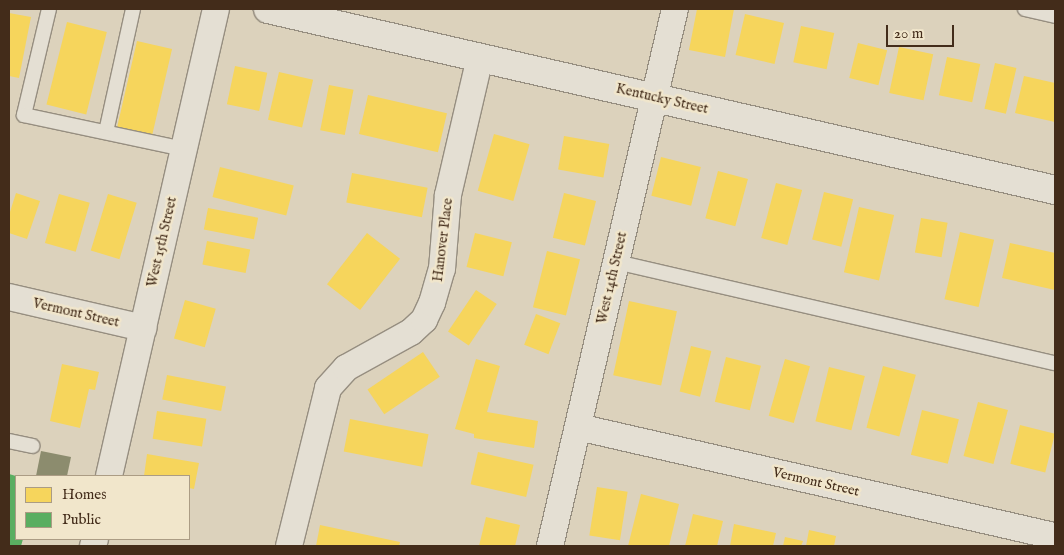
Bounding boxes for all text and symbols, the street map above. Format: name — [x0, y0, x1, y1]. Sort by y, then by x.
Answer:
scale bar — [889, 15, 956, 47]
text: 20 m — [894, 24, 923, 43]
street label: Kentucky Street — [614, 80, 710, 118]
street label: West 15th Street — [143, 195, 181, 289]
street label: Hanover Place — [430, 197, 456, 283]
street label: West 14th Street — [593, 230, 631, 326]
street label: Vermont Street — [31, 295, 121, 331]
street label: Vermont Street — [771, 464, 861, 500]
legend — [15, 475, 190, 540]
text: Homes — [62, 485, 106, 504]
text: Public — [62, 510, 101, 529]

